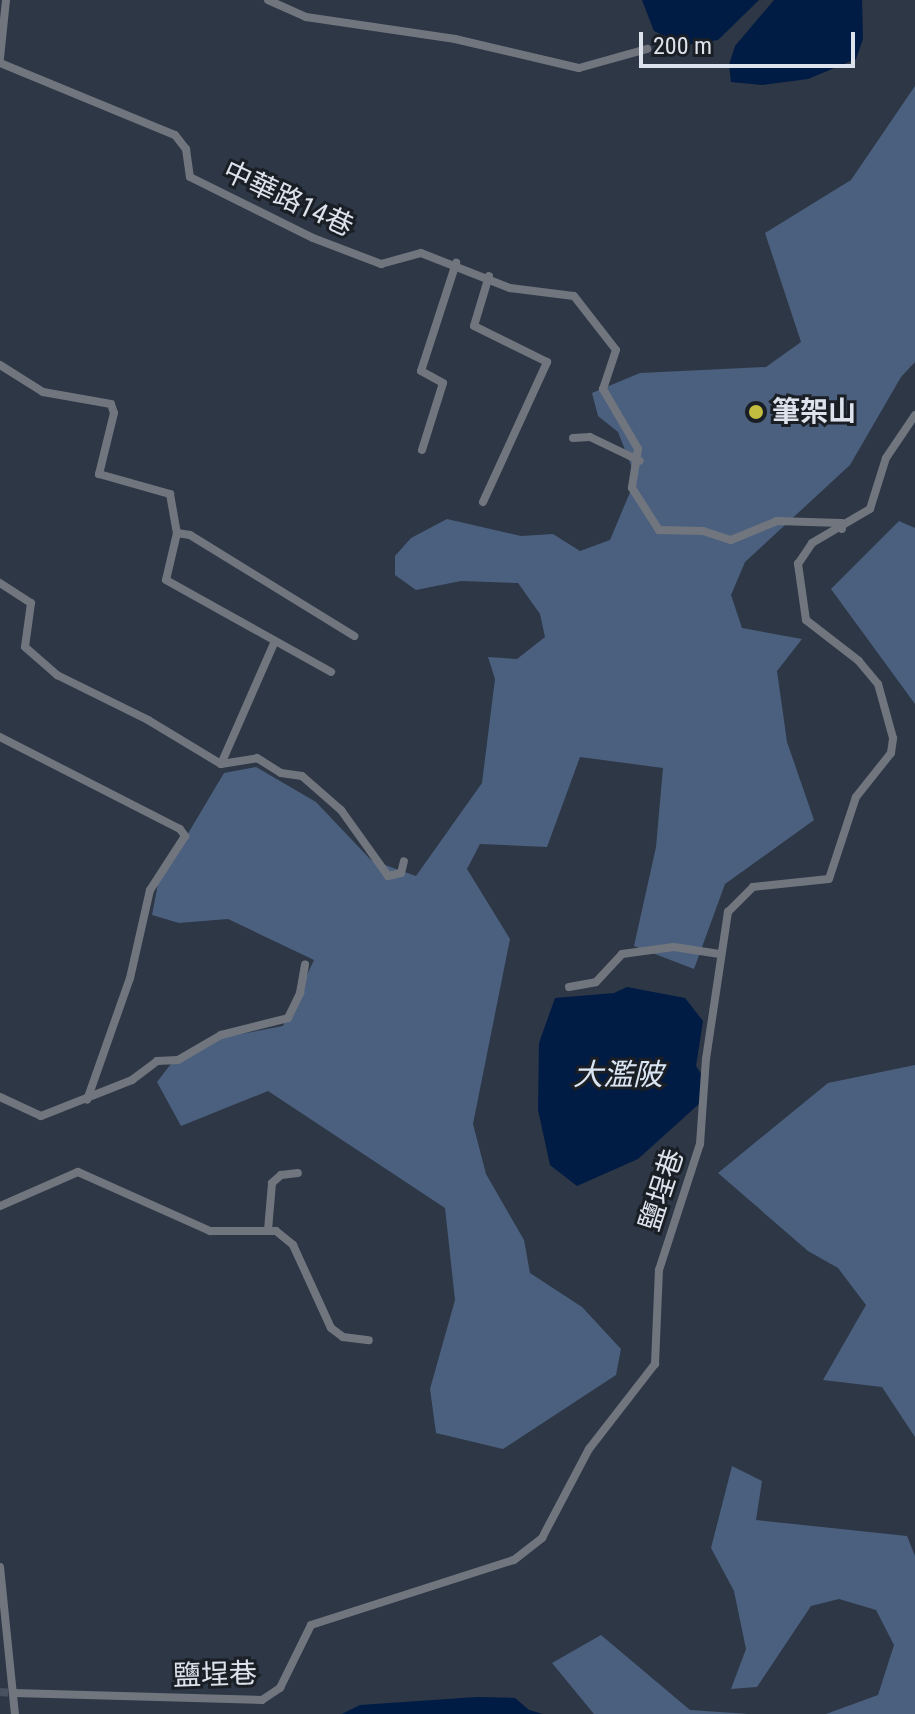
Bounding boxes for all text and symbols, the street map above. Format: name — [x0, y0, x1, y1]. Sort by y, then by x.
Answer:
scale bar — [643, 16, 859, 66]
text: 200 m — [653, 32, 712, 60]
street label: 中華路14巷 — [218, 154, 358, 244]
place label: 筆架山 — [772, 395, 856, 429]
marker: 筆架山 — [747, 403, 765, 421]
water label: 大濫陂 — [573, 1057, 663, 1093]
street label: 鹽埕巷 — [633, 1145, 691, 1235]
street label: 鹽埕巷 — [172, 1657, 258, 1693]

